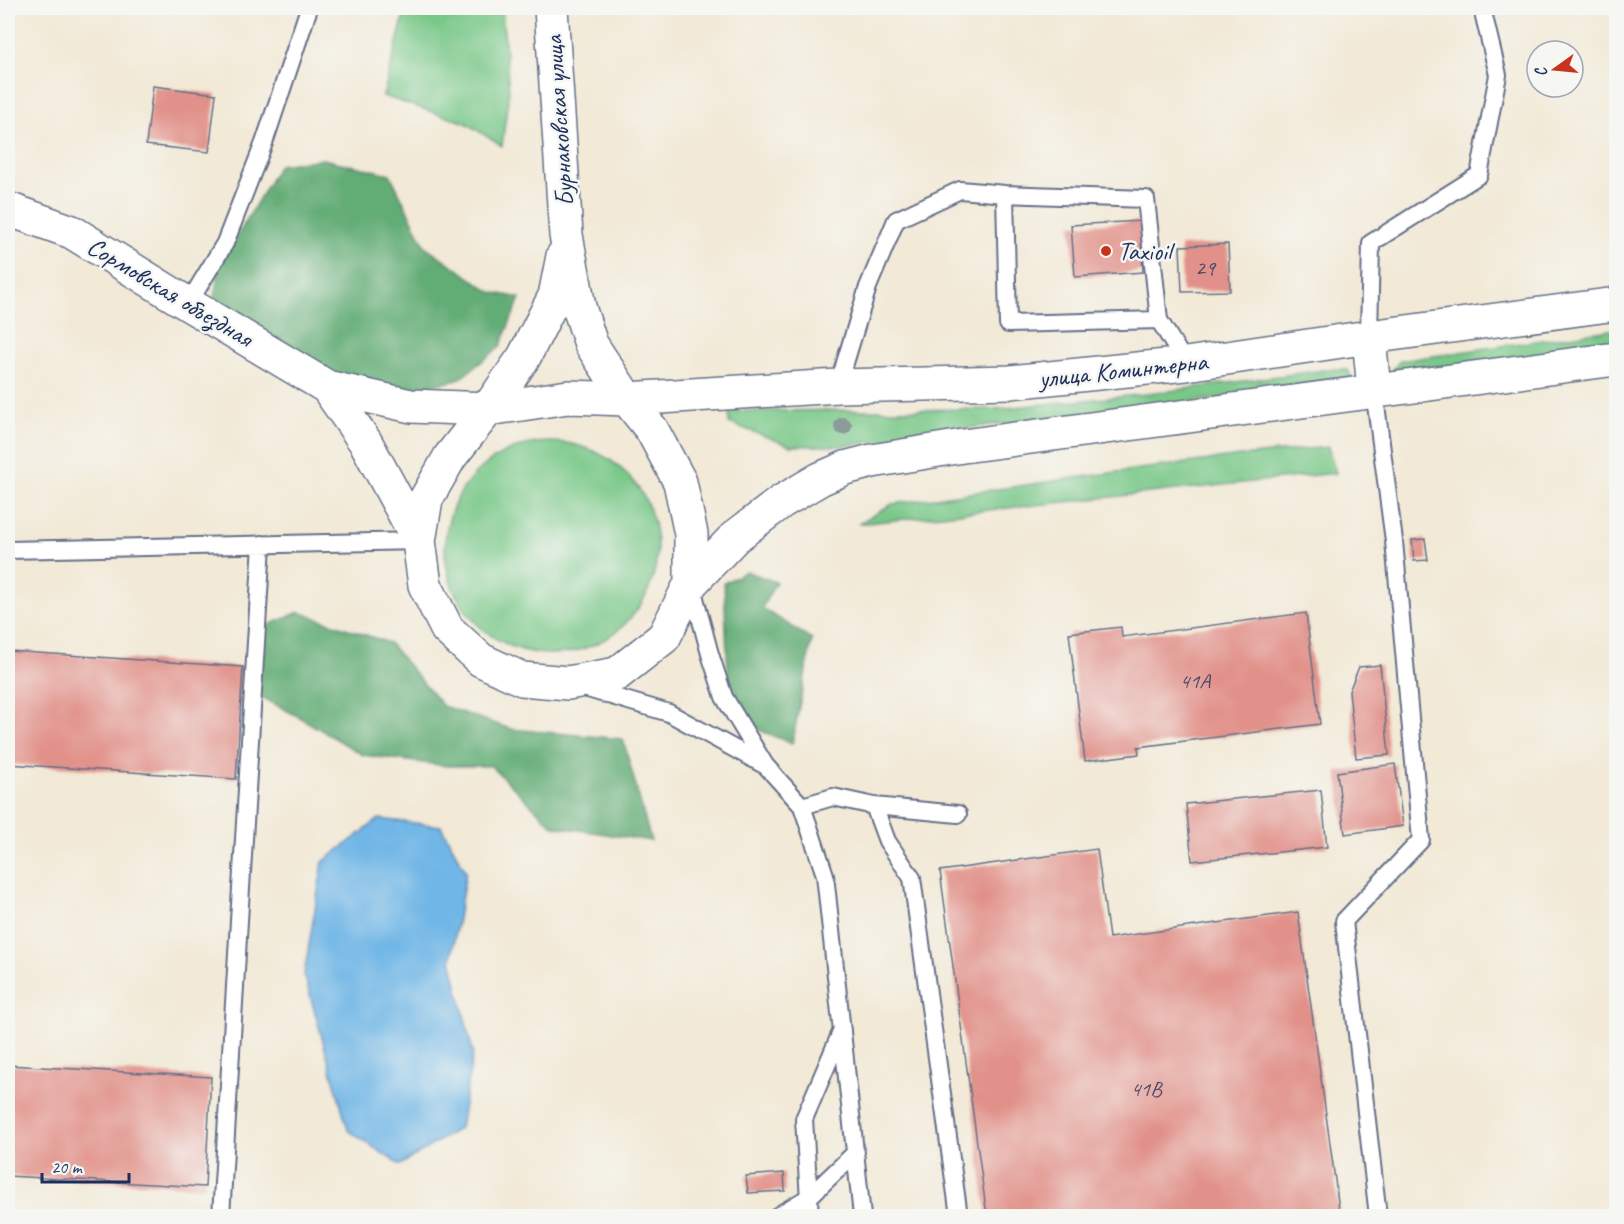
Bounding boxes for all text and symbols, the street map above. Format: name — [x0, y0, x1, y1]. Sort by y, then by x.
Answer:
street label: Бурнаковская улица — [536, 33, 581, 207]
north arrow — [1525, 39, 1585, 99]
text: С — [1530, 64, 1552, 79]
street label: Сормовская объездная — [81, 230, 261, 356]
place label: Taxioil — [1118, 235, 1176, 268]
marker: Taxioil — [1099, 244, 1113, 258]
house number: 29 — [1195, 254, 1217, 282]
street label: улица Коминтерна — [1035, 345, 1210, 395]
house number: 41А — [1180, 667, 1211, 695]
house number: 41В — [1130, 1075, 1163, 1103]
scale bar — [42, 1146, 129, 1184]
text: 20 m — [51, 1156, 84, 1178]

